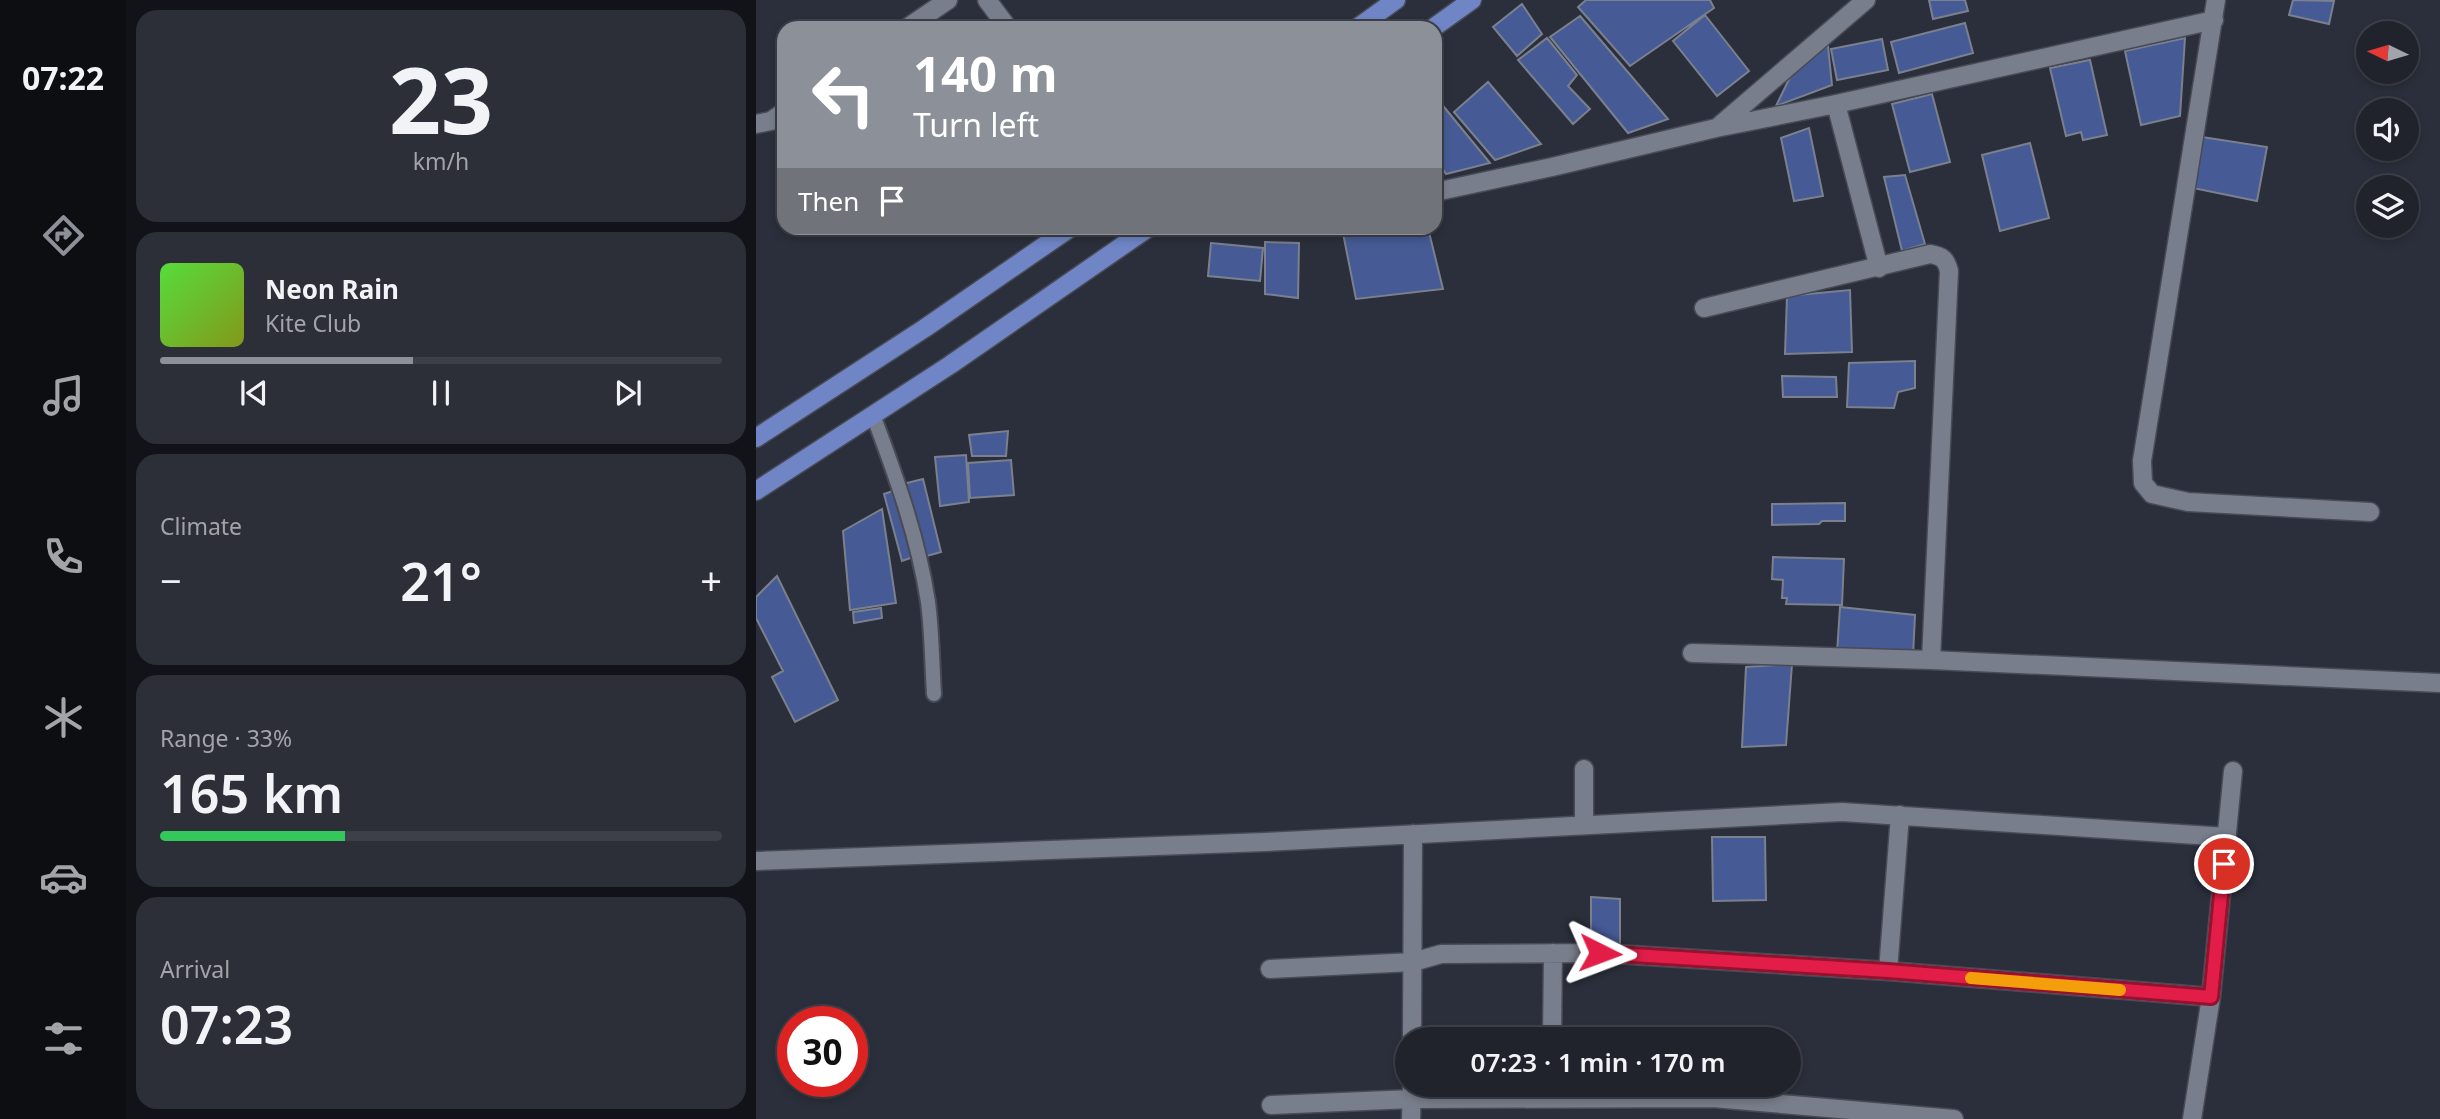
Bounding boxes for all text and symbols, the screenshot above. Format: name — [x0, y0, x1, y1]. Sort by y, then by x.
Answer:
north arrow — [2356, 21, 2418, 84]
map controls — [2356, 21, 2419, 238]
text: 23 — [389, 37, 493, 161]
text: 140 m — [913, 40, 1058, 106]
icon: left — [798, 49, 889, 140]
text: 07:22 — [22, 56, 104, 99]
button: sound — [2356, 98, 2419, 161]
text: Turn left — [913, 103, 1039, 146]
text: km/h — [413, 145, 469, 177]
button: layers — [2356, 175, 2419, 238]
icon: arrive — [873, 182, 911, 220]
text: Then — [798, 183, 859, 219]
icon: directions — [39, 211, 88, 260]
text: Neon Rain — [265, 271, 399, 307]
text: Kite Club — [265, 307, 361, 339]
icon: music — [39, 371, 88, 420]
icon: previous — [235, 374, 273, 412]
icon: pause — [422, 374, 460, 412]
icon: next — [609, 374, 647, 412]
text: Climate — [160, 510, 242, 542]
icon: phone — [39, 532, 88, 581]
text: 21° — [400, 545, 482, 616]
text: − — [160, 554, 182, 606]
text: + — [700, 554, 722, 606]
icon: climate — [39, 693, 88, 742]
text: Range · 33% — [160, 722, 292, 754]
text: 165 km — [160, 757, 343, 828]
pin — [2194, 834, 2254, 894]
icon: arrive — [2205, 845, 2243, 883]
icon: car — [39, 853, 88, 902]
position arrow — [1563, 916, 1637, 990]
text: Arrival — [160, 953, 230, 985]
text: 07:23 — [160, 988, 293, 1059]
speed limit sign: 30 — [777, 1006, 868, 1097]
icon: filters — [39, 1014, 88, 1063]
text: 07:23 · 1 min · 170 m — [1471, 1044, 1725, 1080]

